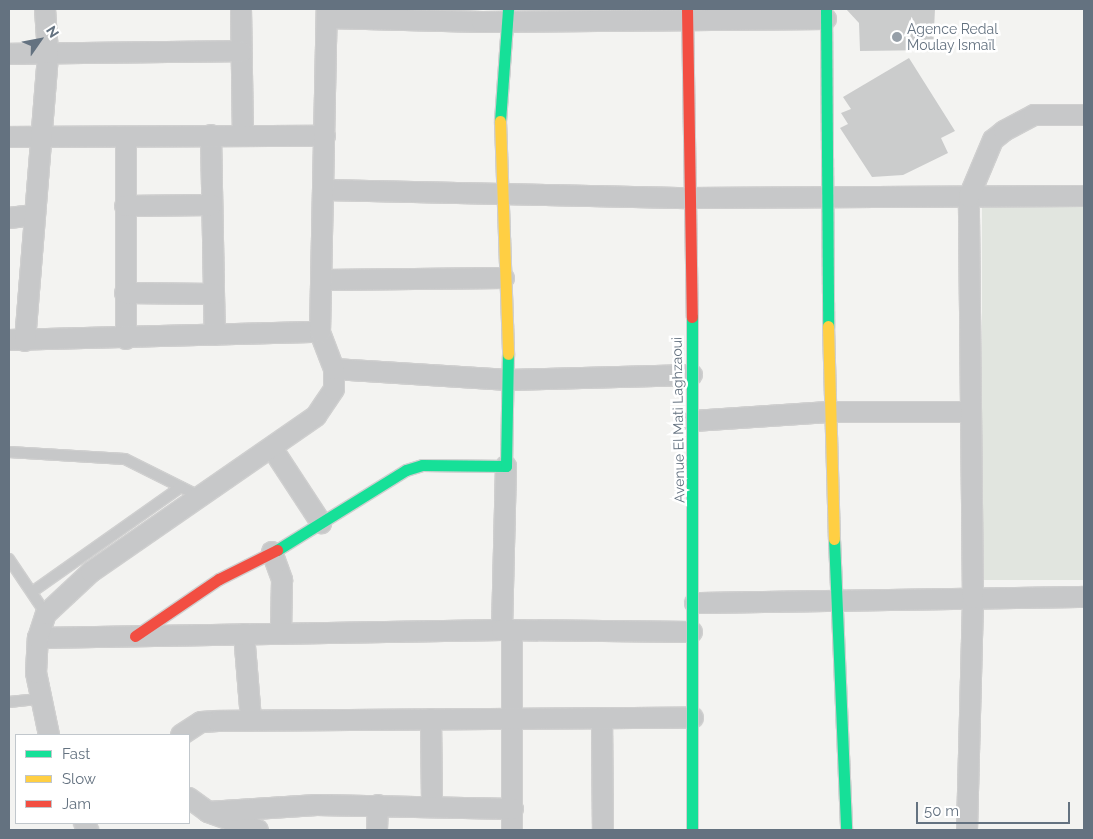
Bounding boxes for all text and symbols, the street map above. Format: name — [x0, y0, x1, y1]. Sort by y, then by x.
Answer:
north arrow — [15, 15, 65, 65]
place label: Agence Redal Moulay Ismaïl — [907, 21, 998, 54]
text: N — [43, 23, 62, 41]
marker: Agence Redal Moulay Ismaïl — [891, 31, 903, 43]
street label: Avenue El Mati Laghzaoui — [668, 337, 688, 503]
legend — [15, 734, 190, 824]
text: Fast — [62, 745, 90, 763]
text: Slow — [62, 770, 96, 788]
scale bar — [918, 792, 1072, 824]
text: Jam — [62, 795, 91, 813]
text: 50 m — [924, 802, 959, 820]

